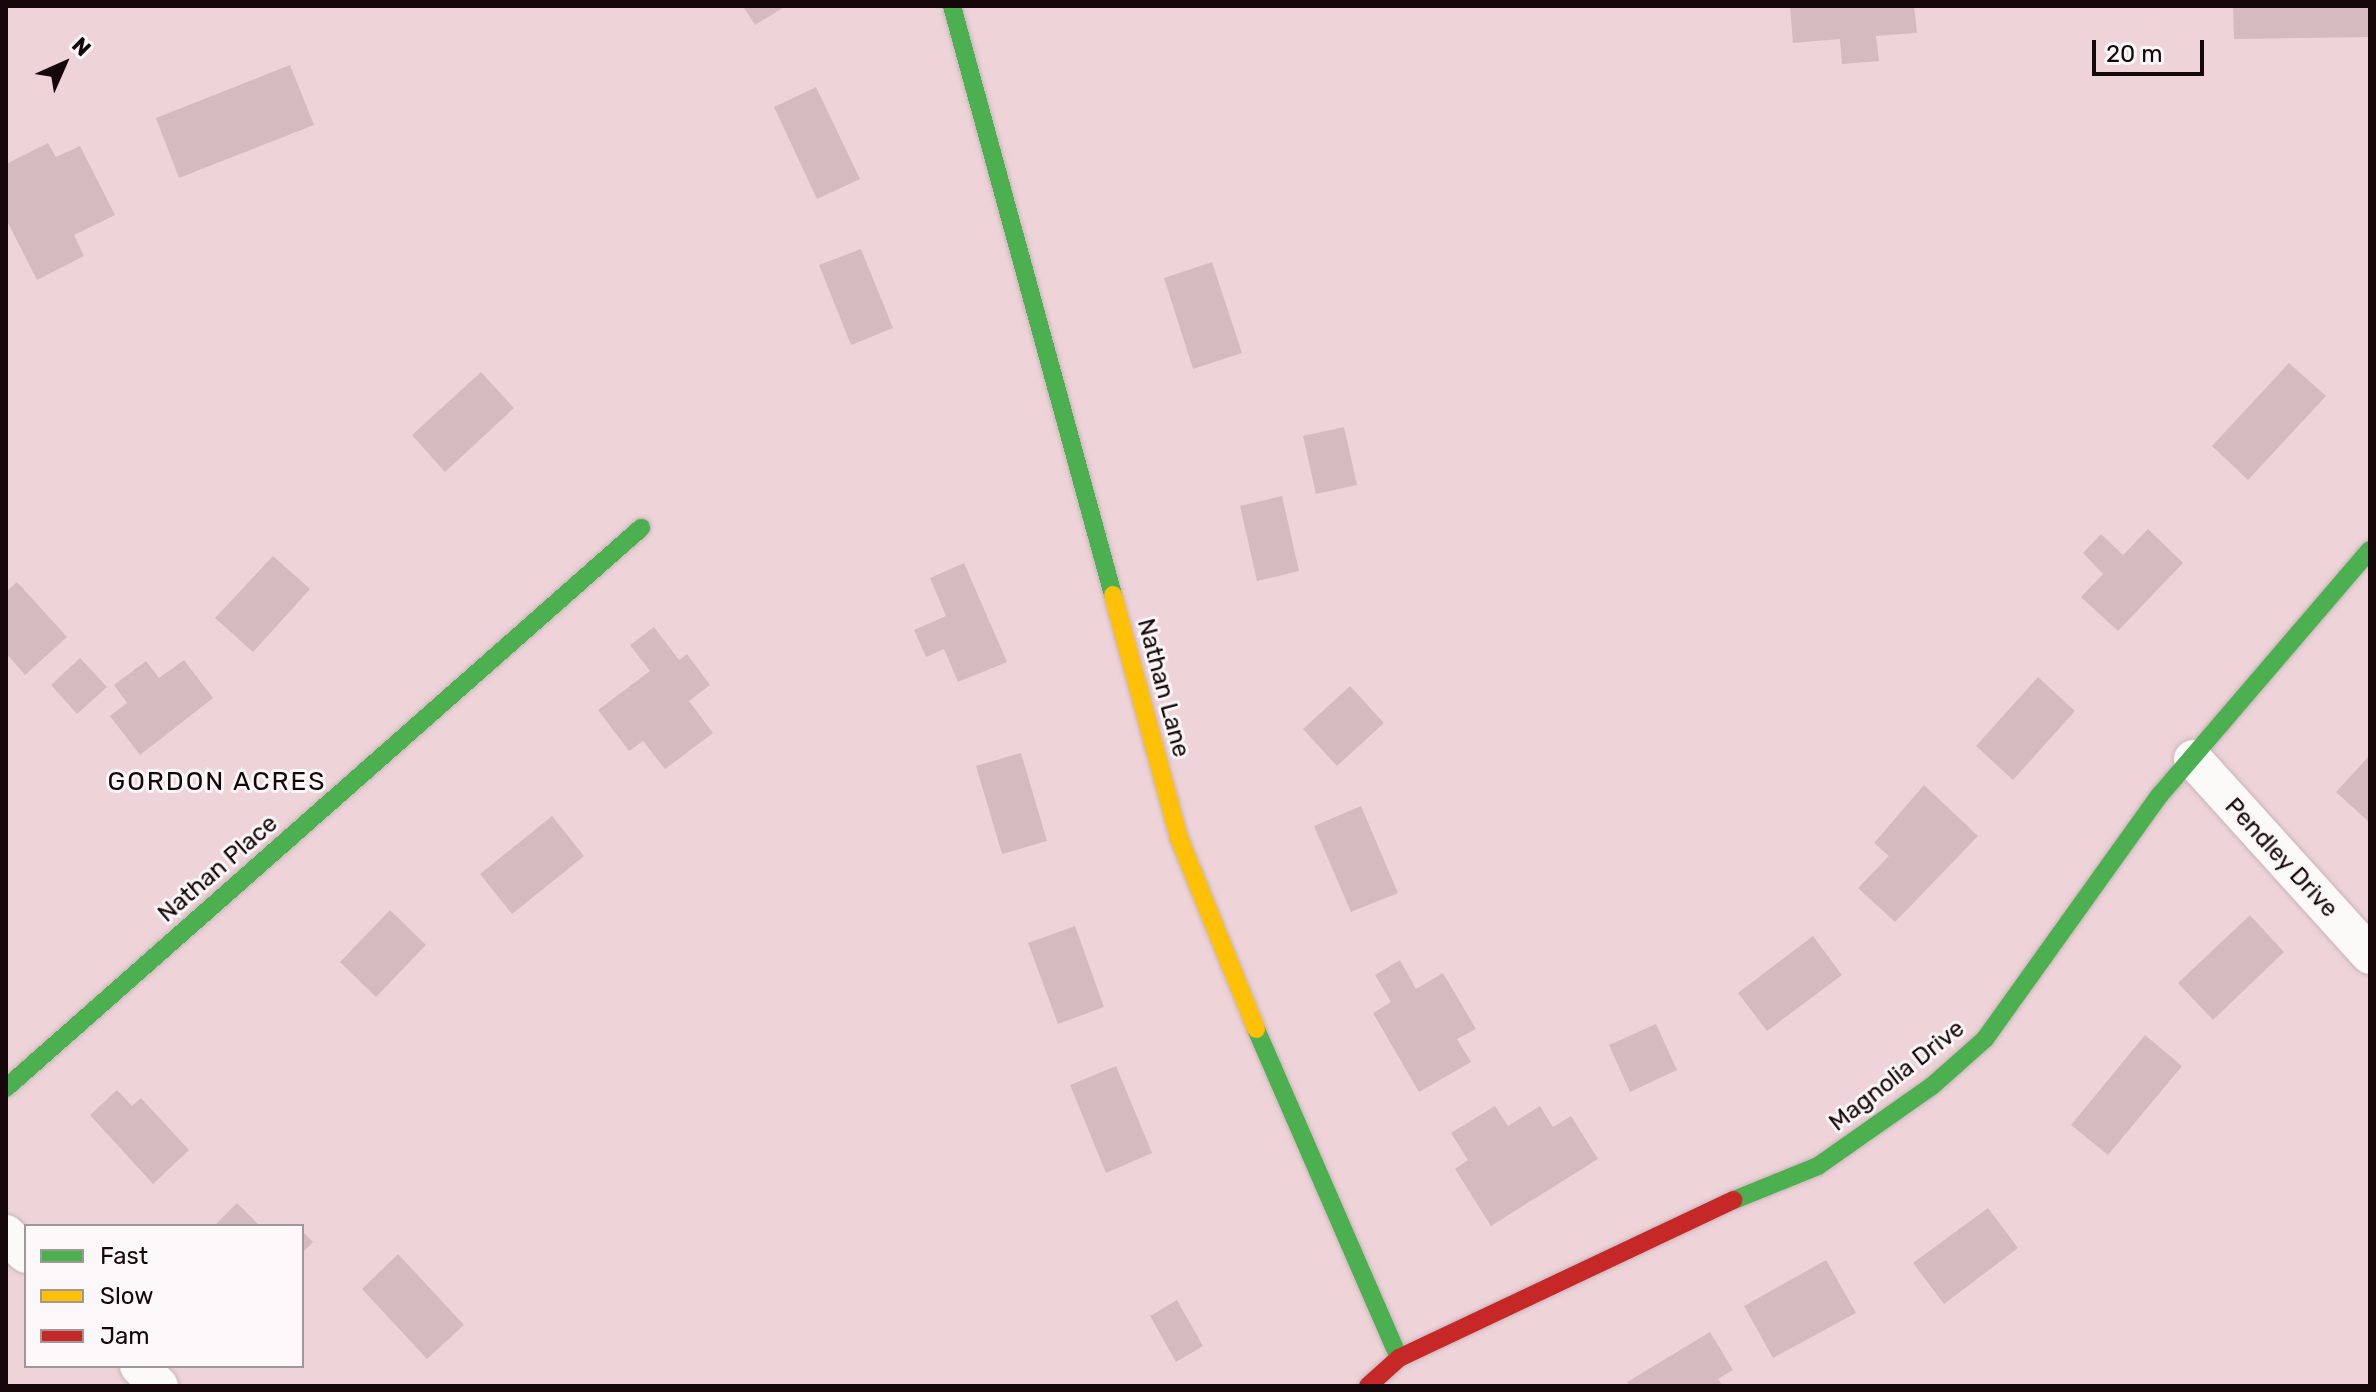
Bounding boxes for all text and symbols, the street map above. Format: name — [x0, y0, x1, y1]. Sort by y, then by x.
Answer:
north arrow — [24, 24, 104, 104]
scale bar — [2096, 24, 2208, 74]
text: N — [66, 32, 96, 62]
text: 20 m — [2106, 40, 2163, 68]
street label: Nathan Lane — [1131, 616, 1195, 760]
district label: GORDON ACRES — [107, 766, 327, 798]
street label: Pendley Drive — [2218, 792, 2344, 924]
street label: Nathan Place — [152, 809, 284, 929]
street label: Magnolia Drive — [1824, 1014, 1970, 1138]
legend — [24, 1224, 304, 1368]
text: Fast — [100, 1242, 148, 1270]
text: Slow — [100, 1282, 153, 1310]
text: Jam — [100, 1322, 150, 1350]

